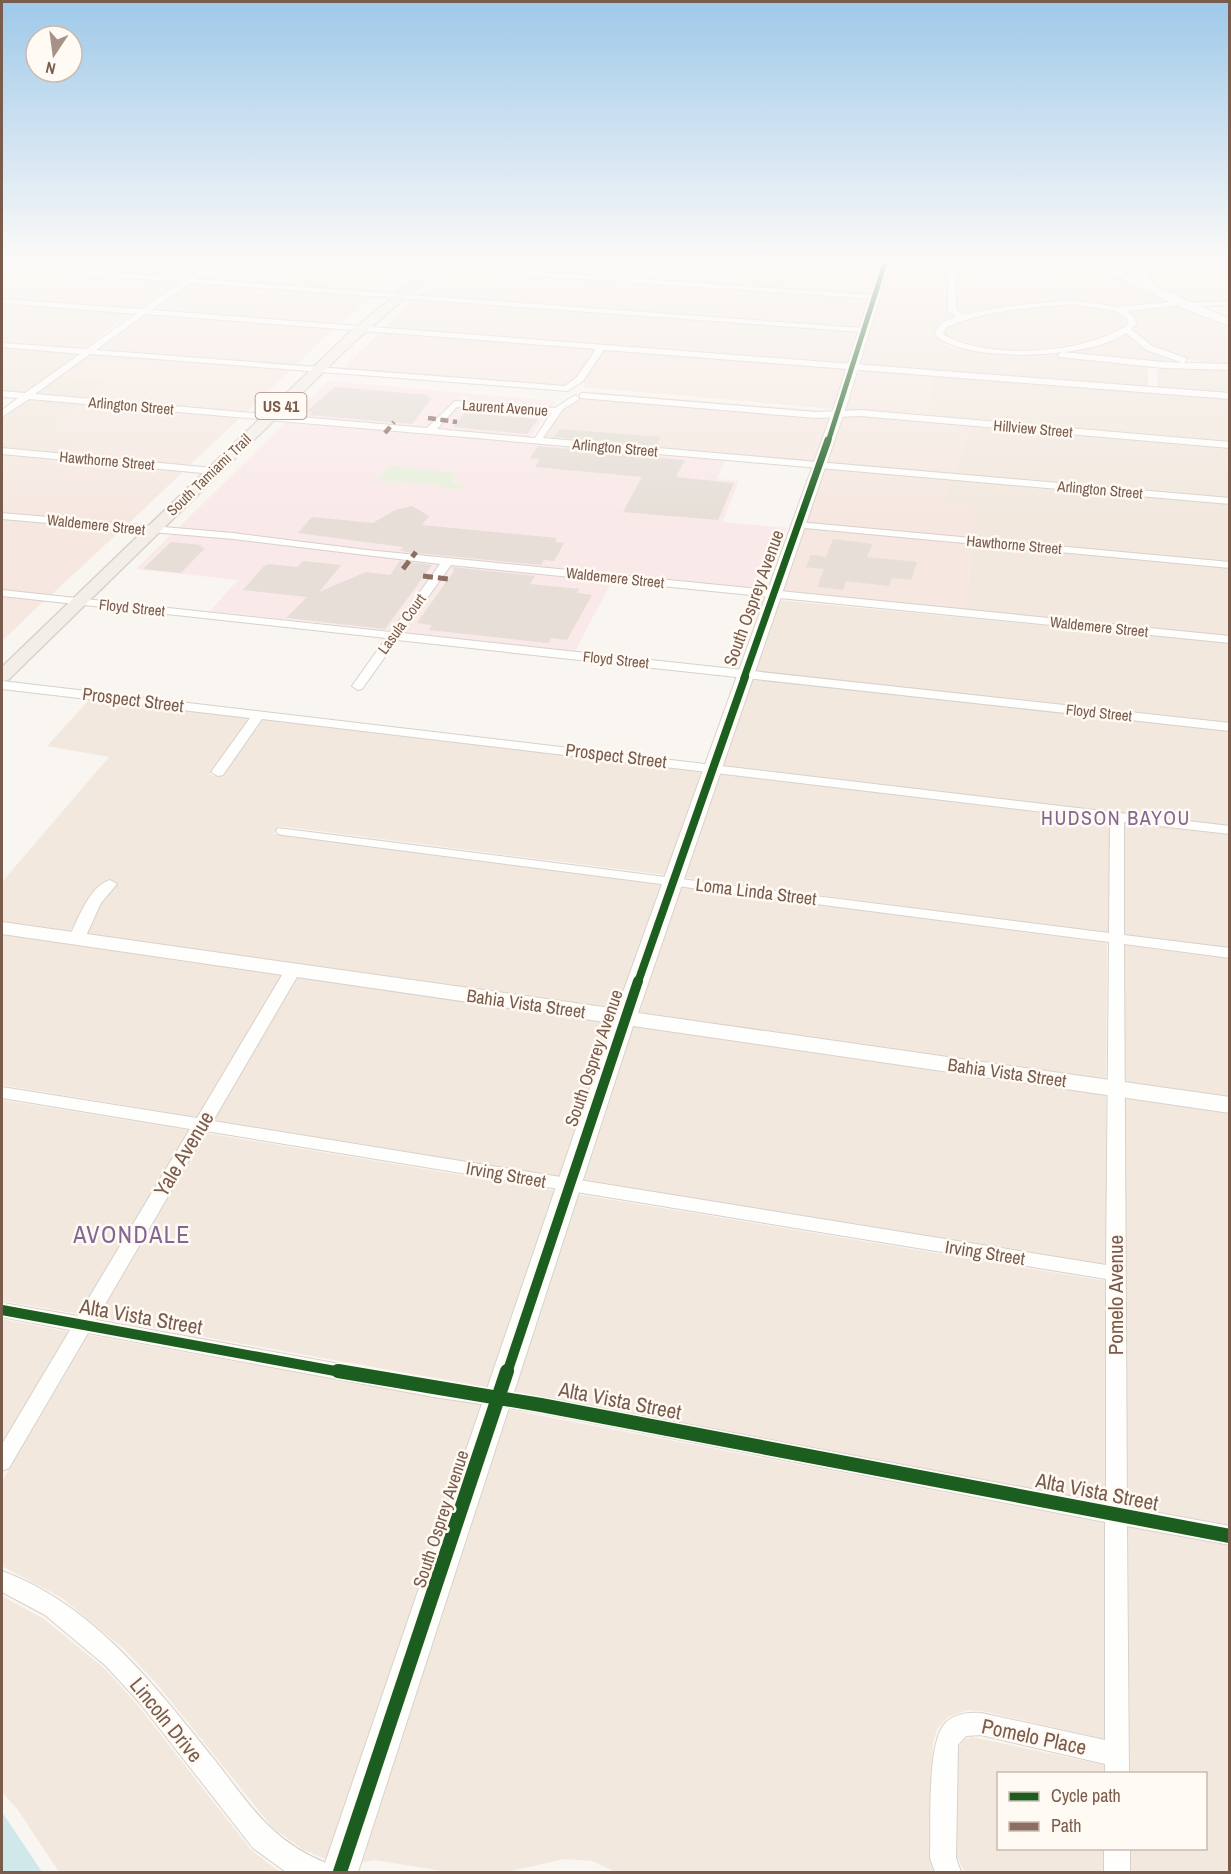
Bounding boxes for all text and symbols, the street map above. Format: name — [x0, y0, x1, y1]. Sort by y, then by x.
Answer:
north arrow — [24, 24, 84, 84]
text: N — [44, 57, 58, 80]
street label: Arlington Street — [87, 391, 175, 420]
road number: US 41 — [256, 393, 306, 419]
street label: Laurent Avenue — [461, 394, 549, 421]
street label: Hillview Street — [993, 415, 1074, 442]
street label: South Tamiami Trail — [162, 429, 256, 520]
street label: Arlington Street — [571, 433, 659, 462]
street label: Hawthorne Street — [58, 446, 156, 475]
street label: Arlington Street — [1056, 475, 1144, 504]
street label: Waldemere Street — [46, 509, 147, 540]
street label: South Osprey Avenue — [717, 526, 790, 669]
street label: Hawthorne Street — [965, 530, 1063, 559]
street label: Waldemere Street — [565, 562, 666, 593]
street label: Lasula Court — [373, 589, 431, 658]
street label: Floyd Street — [98, 594, 167, 621]
street label: Waldemere Street — [1049, 611, 1150, 642]
street label: Floyd Street — [582, 646, 651, 673]
street label: Prospect Street — [81, 681, 185, 718]
street label: Floyd Street — [1065, 699, 1134, 726]
street label: Prospect Street — [564, 737, 668, 774]
district label: HUDSON BAYOU — [1041, 804, 1191, 831]
street label: Loma Linda Street — [694, 872, 818, 911]
street label: Bahia Vista Street — [465, 983, 587, 1024]
street label: South Osprey Avenue — [558, 986, 629, 1130]
street label: Bahia Vista Street — [946, 1052, 1068, 1093]
street label: Yale Avenue — [147, 1105, 221, 1202]
street label: Irving Street — [464, 1155, 548, 1194]
district label: AVONDALE — [72, 1218, 191, 1250]
street label: Irving Street — [943, 1234, 1027, 1271]
street label: Pomelo Avenue — [1101, 1235, 1130, 1355]
street label: Alta Vista Street — [76, 1291, 205, 1342]
street label: Alta Vista Street — [555, 1374, 684, 1427]
street label: South Osprey Avenue — [406, 1447, 475, 1591]
street label: Alta Vista Street — [1032, 1465, 1161, 1518]
street label: Lincoln Drive — [123, 1671, 210, 1768]
street label: Pomelo Place — [979, 1711, 1089, 1762]
legend — [997, 1772, 1207, 1850]
text: Cycle path — [1051, 1783, 1121, 1808]
text: Path — [1051, 1813, 1081, 1838]

